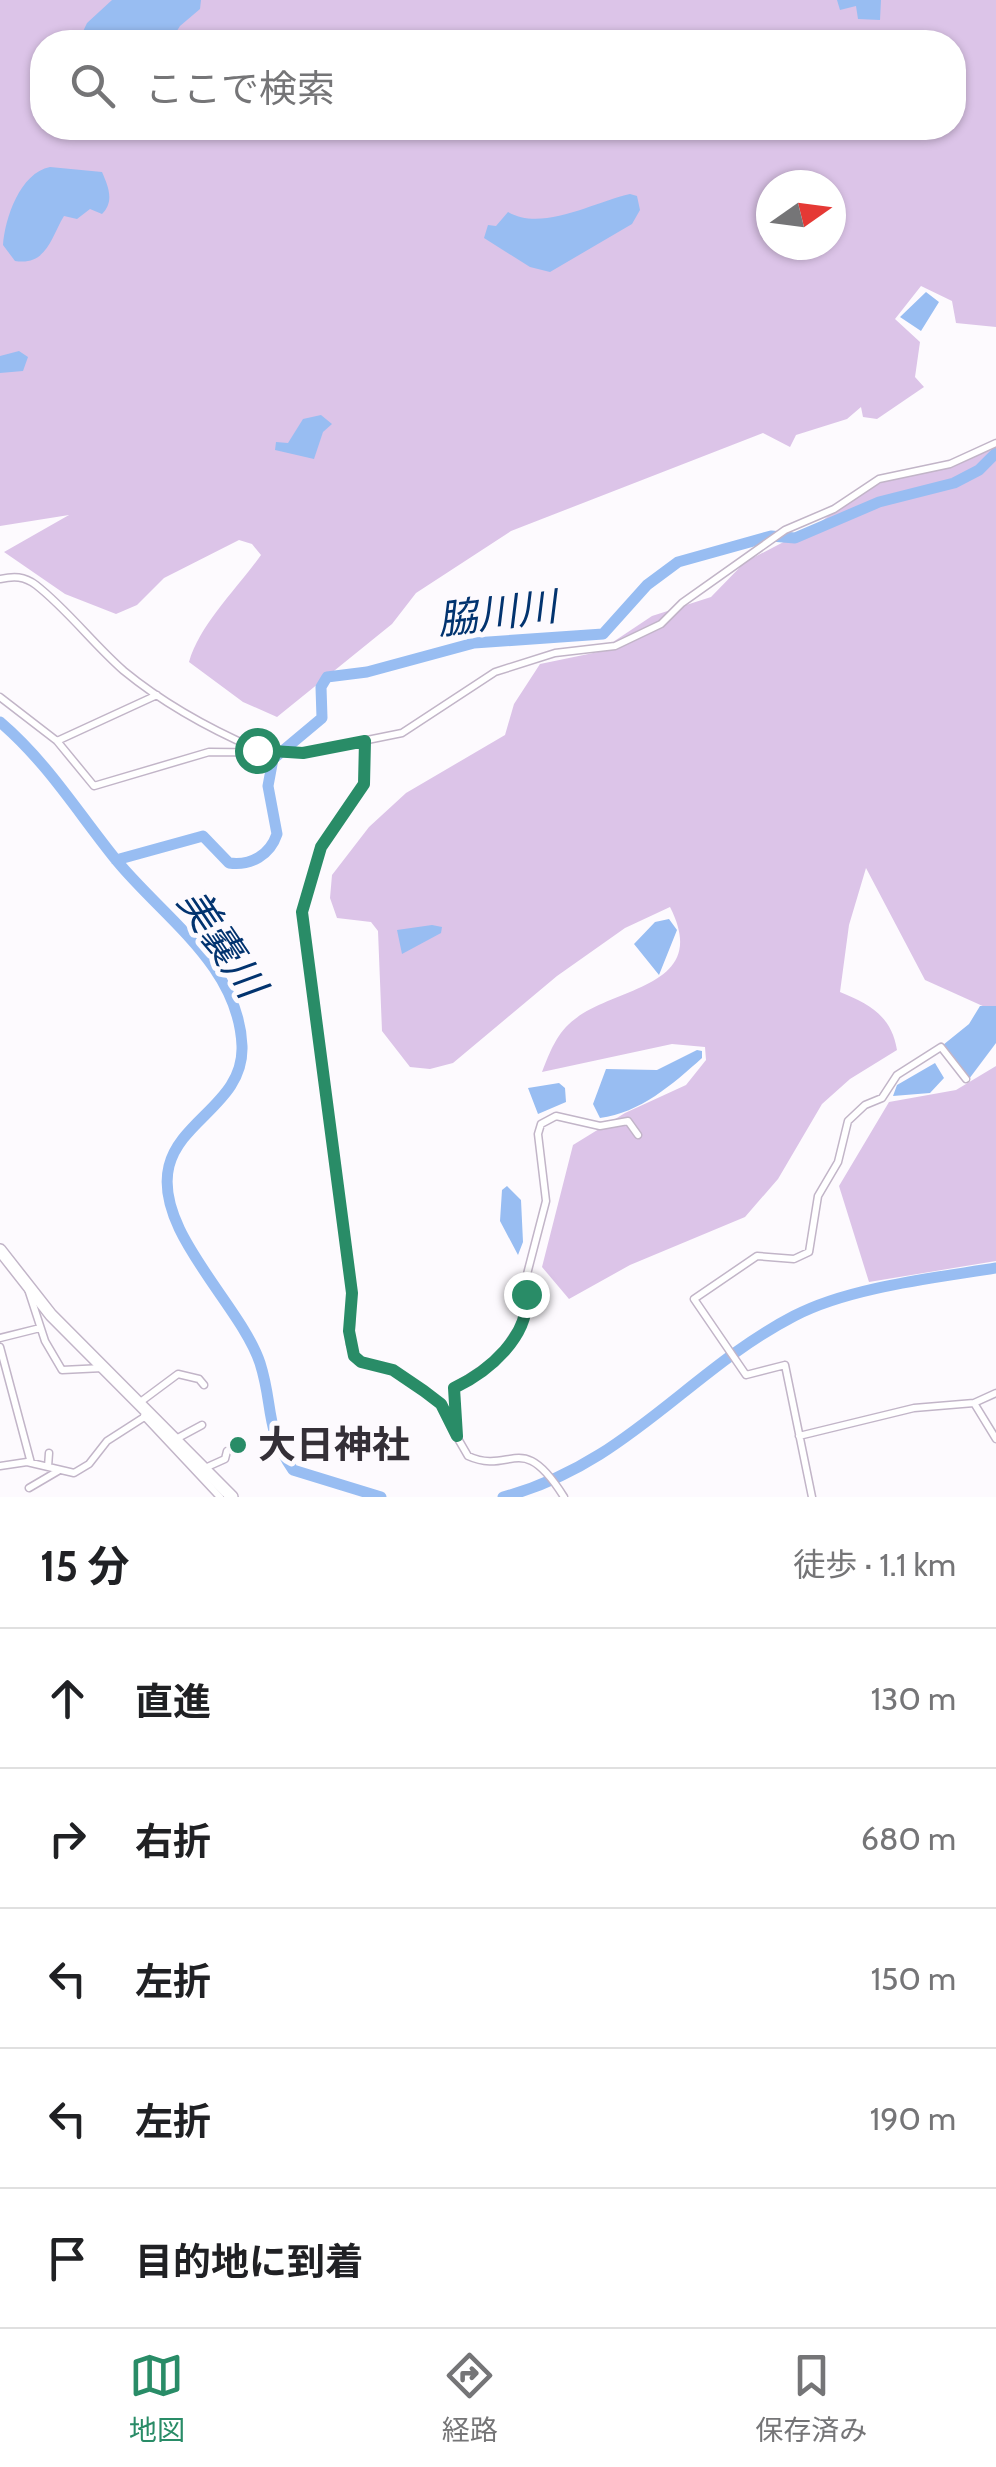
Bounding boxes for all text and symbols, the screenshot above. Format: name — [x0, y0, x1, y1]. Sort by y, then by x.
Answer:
search box — [30, 30, 966, 140]
icon: search — [65, 58, 120, 113]
text: ここで検索 — [145, 65, 335, 112]
north arrow — [756, 170, 846, 260]
water label: 脇川川 — [434, 580, 563, 644]
route start — [235, 728, 281, 774]
water label: 美嚢川 — [169, 879, 279, 1009]
route end — [504, 1272, 550, 1318]
place label: 大日神社 — [258, 1421, 410, 1468]
marker: 大日神社 — [227, 1434, 249, 1456]
text: 15 分 — [40, 1540, 130, 1592]
text: 徒歩 · 1.1 km — [793, 1545, 956, 1584]
icon: ahead — [40, 1671, 95, 1726]
text: 直進 — [135, 1678, 211, 1725]
text: 130 m — [871, 1679, 956, 1718]
icon: right — [40, 1811, 95, 1866]
text: 右折 — [135, 1818, 211, 1865]
text: 680 m — [861, 1819, 956, 1858]
icon: left — [40, 1951, 95, 2006]
text: 左折 — [135, 1958, 211, 2005]
text: 150 m — [871, 1959, 956, 1998]
icon: left — [40, 2091, 95, 2146]
text: 左折 — [135, 2098, 211, 2145]
text: 190 m — [870, 2099, 956, 2138]
icon: arrive — [40, 2231, 95, 2286]
text: 目的地に到着 — [135, 2238, 363, 2285]
tab: 地図 — [129, 2348, 185, 2448]
tab: 経路 — [442, 2348, 498, 2448]
tab: 保存済み — [755, 2348, 867, 2448]

